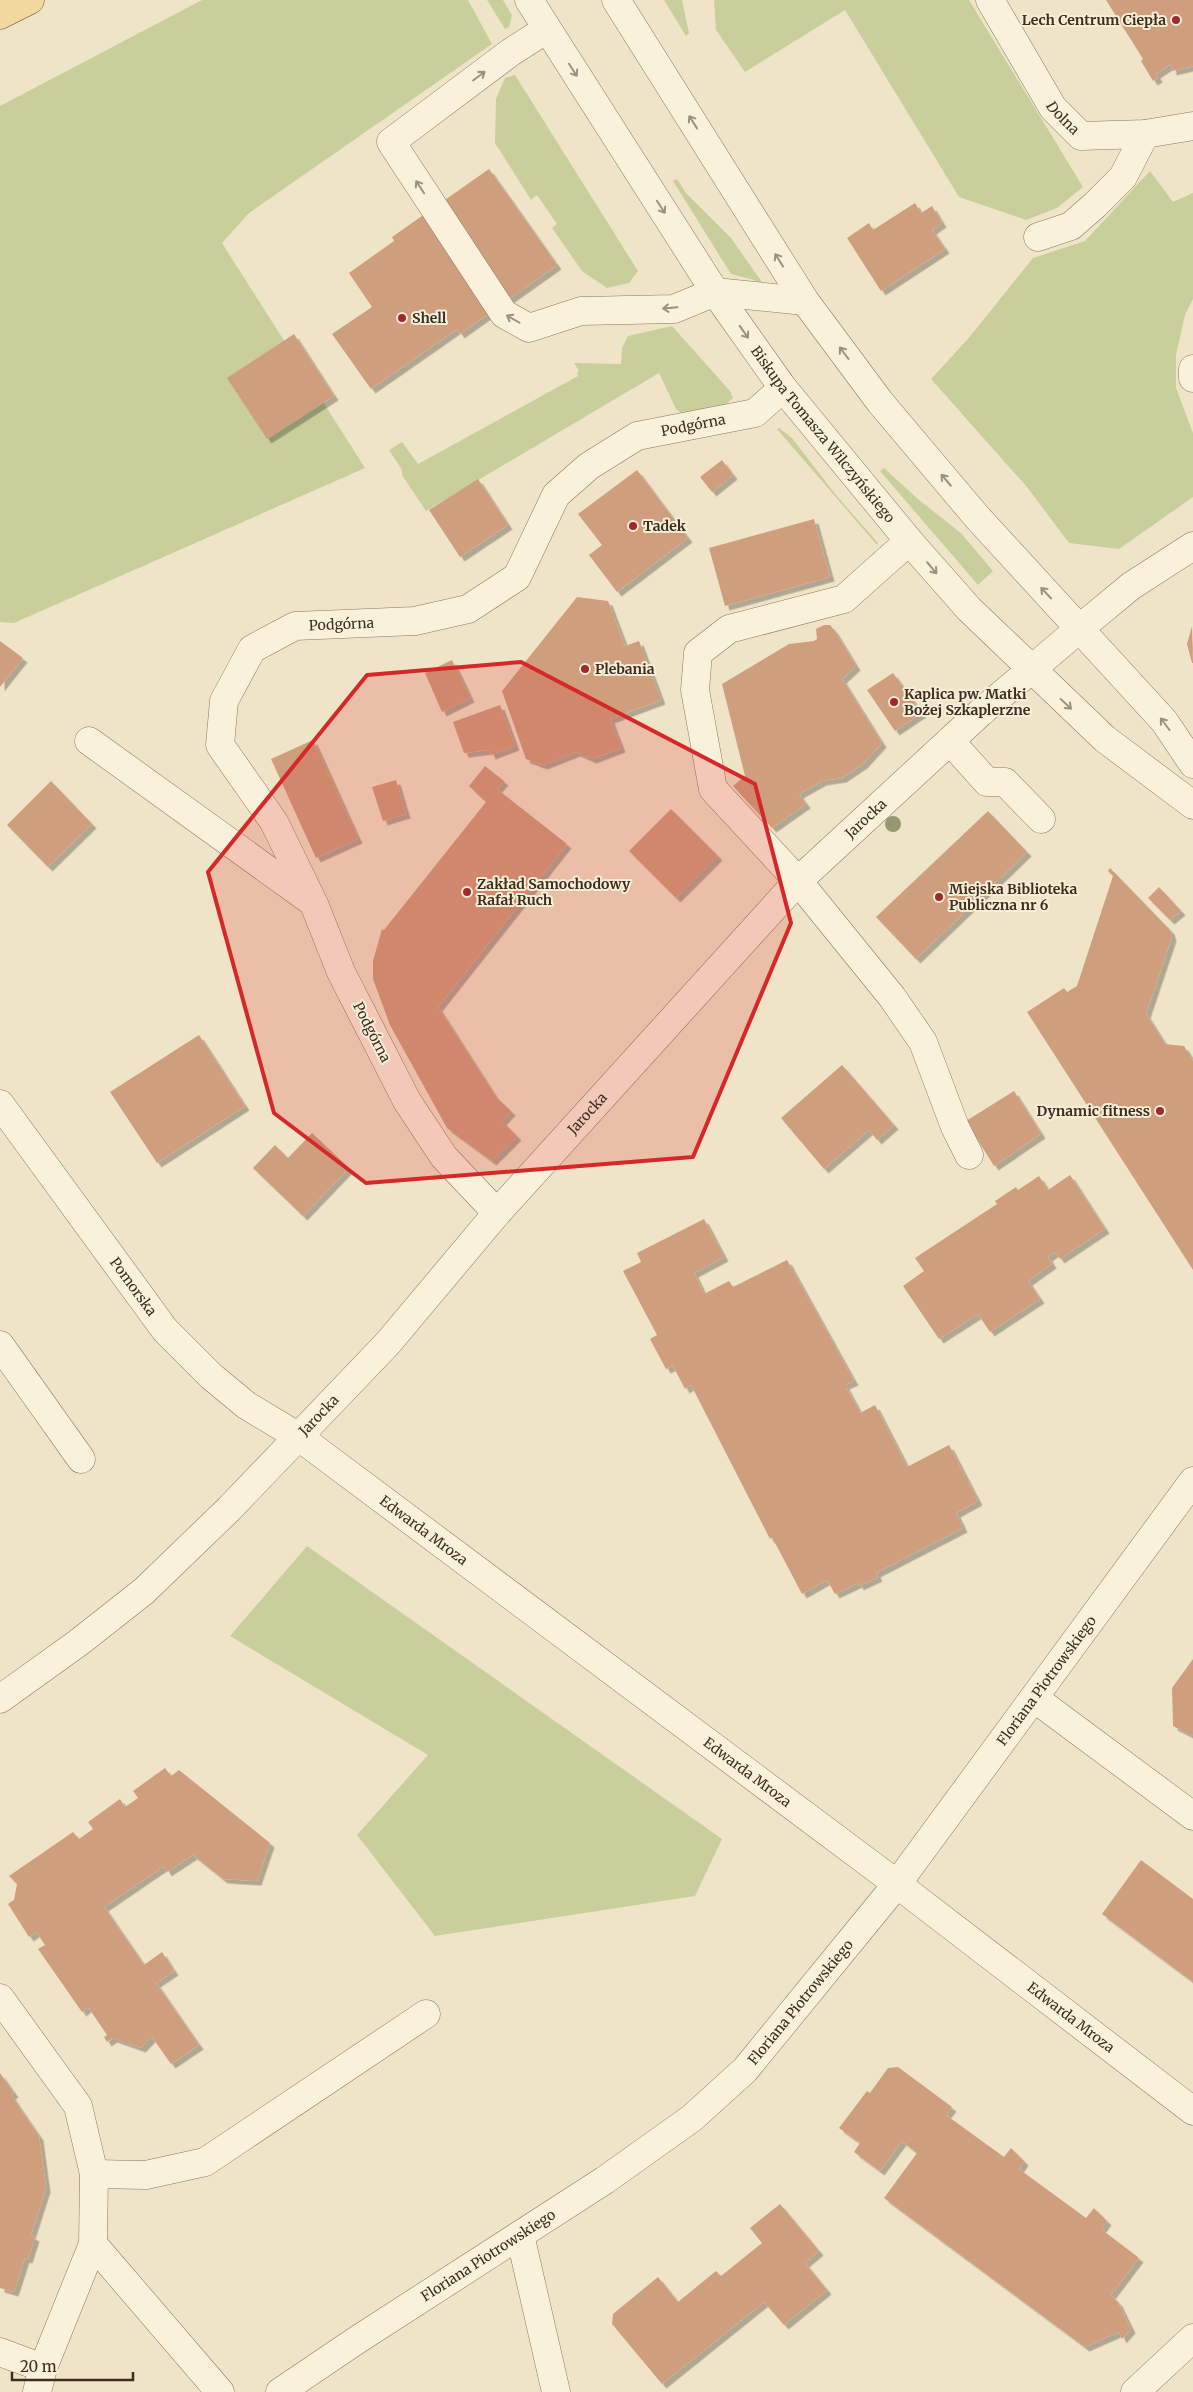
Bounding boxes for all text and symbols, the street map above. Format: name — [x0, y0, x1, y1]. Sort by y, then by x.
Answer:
place label: Lech Centrum Ciepła — [1022, 11, 1166, 29]
marker: Lech Centrum Ciepła — [1170, 14, 1182, 26]
one-way arrow — [569, 63, 579, 77]
one-way arrow — [472, 71, 486, 81]
street label: Dolna — [1042, 98, 1084, 139]
one-way arrow — [687, 116, 697, 130]
one-way arrow — [415, 180, 425, 194]
one-way arrow — [656, 200, 666, 214]
one-way arrow — [773, 253, 783, 267]
one-way arrow — [662, 303, 678, 313]
place label: Shell — [412, 309, 447, 327]
marker: Shell — [396, 312, 408, 324]
one-way arrow — [505, 314, 520, 324]
one-way arrow — [738, 325, 749, 338]
street label: Biskupa Tomasza Wilczyńskiego — [747, 342, 899, 526]
one-way arrow — [839, 346, 849, 360]
street label: Podgórna — [659, 410, 727, 440]
one-way arrow — [940, 473, 952, 486]
place label: Tadek — [643, 517, 687, 535]
marker: Tadek — [627, 520, 639, 532]
one-way arrow — [926, 561, 937, 574]
one-way arrow — [1040, 586, 1052, 599]
street label: Podgórna — [308, 614, 375, 634]
place label: Plebania — [595, 660, 655, 678]
marker: Plebania — [579, 663, 591, 675]
place label: Kaplica pw. Matki Bożej Szkaplerzne — [904, 685, 1031, 719]
marker: Kaplica pw. Matki Bożej Szkaplerzne — [888, 696, 900, 708]
one-way arrow — [1060, 698, 1073, 710]
one-way arrow — [1160, 718, 1171, 731]
street label: Jarocka — [841, 795, 891, 843]
place label: Zakład Samochodowy Rafał Ruch — [477, 875, 631, 909]
place label: Miejska Biblioteka Publiczna nr 6 — [949, 880, 1077, 914]
marker: Zakład Samochodowy Rafał Ruch — [461, 886, 473, 898]
marker: Miejska Biblioteka Publiczna nr 6 — [933, 891, 945, 903]
street label: Podgórna — [349, 999, 395, 1066]
street label: Jarocka — [563, 1089, 611, 1139]
place label: Dynamic fitness — [1037, 1102, 1150, 1120]
marker: Dynamic fitness — [1154, 1105, 1166, 1117]
street label: Pomorska — [106, 1254, 161, 1320]
street label: Jarocka — [294, 1391, 343, 1440]
street label: Edwarda Mroza — [376, 1492, 472, 1569]
street label: Floriana Piotrowskiego — [993, 1612, 1100, 1749]
street label: Edwarda Mroza — [700, 1733, 795, 1811]
street label: Floriana Piotrowskiego — [744, 1936, 857, 2068]
street label: Edwarda Mroza — [1024, 1978, 1119, 2057]
street label: Floriana Piotrowskiego — [417, 2205, 559, 2305]
scale bar — [12, 2350, 134, 2382]
text: 20 m — [20, 2357, 57, 2376]

